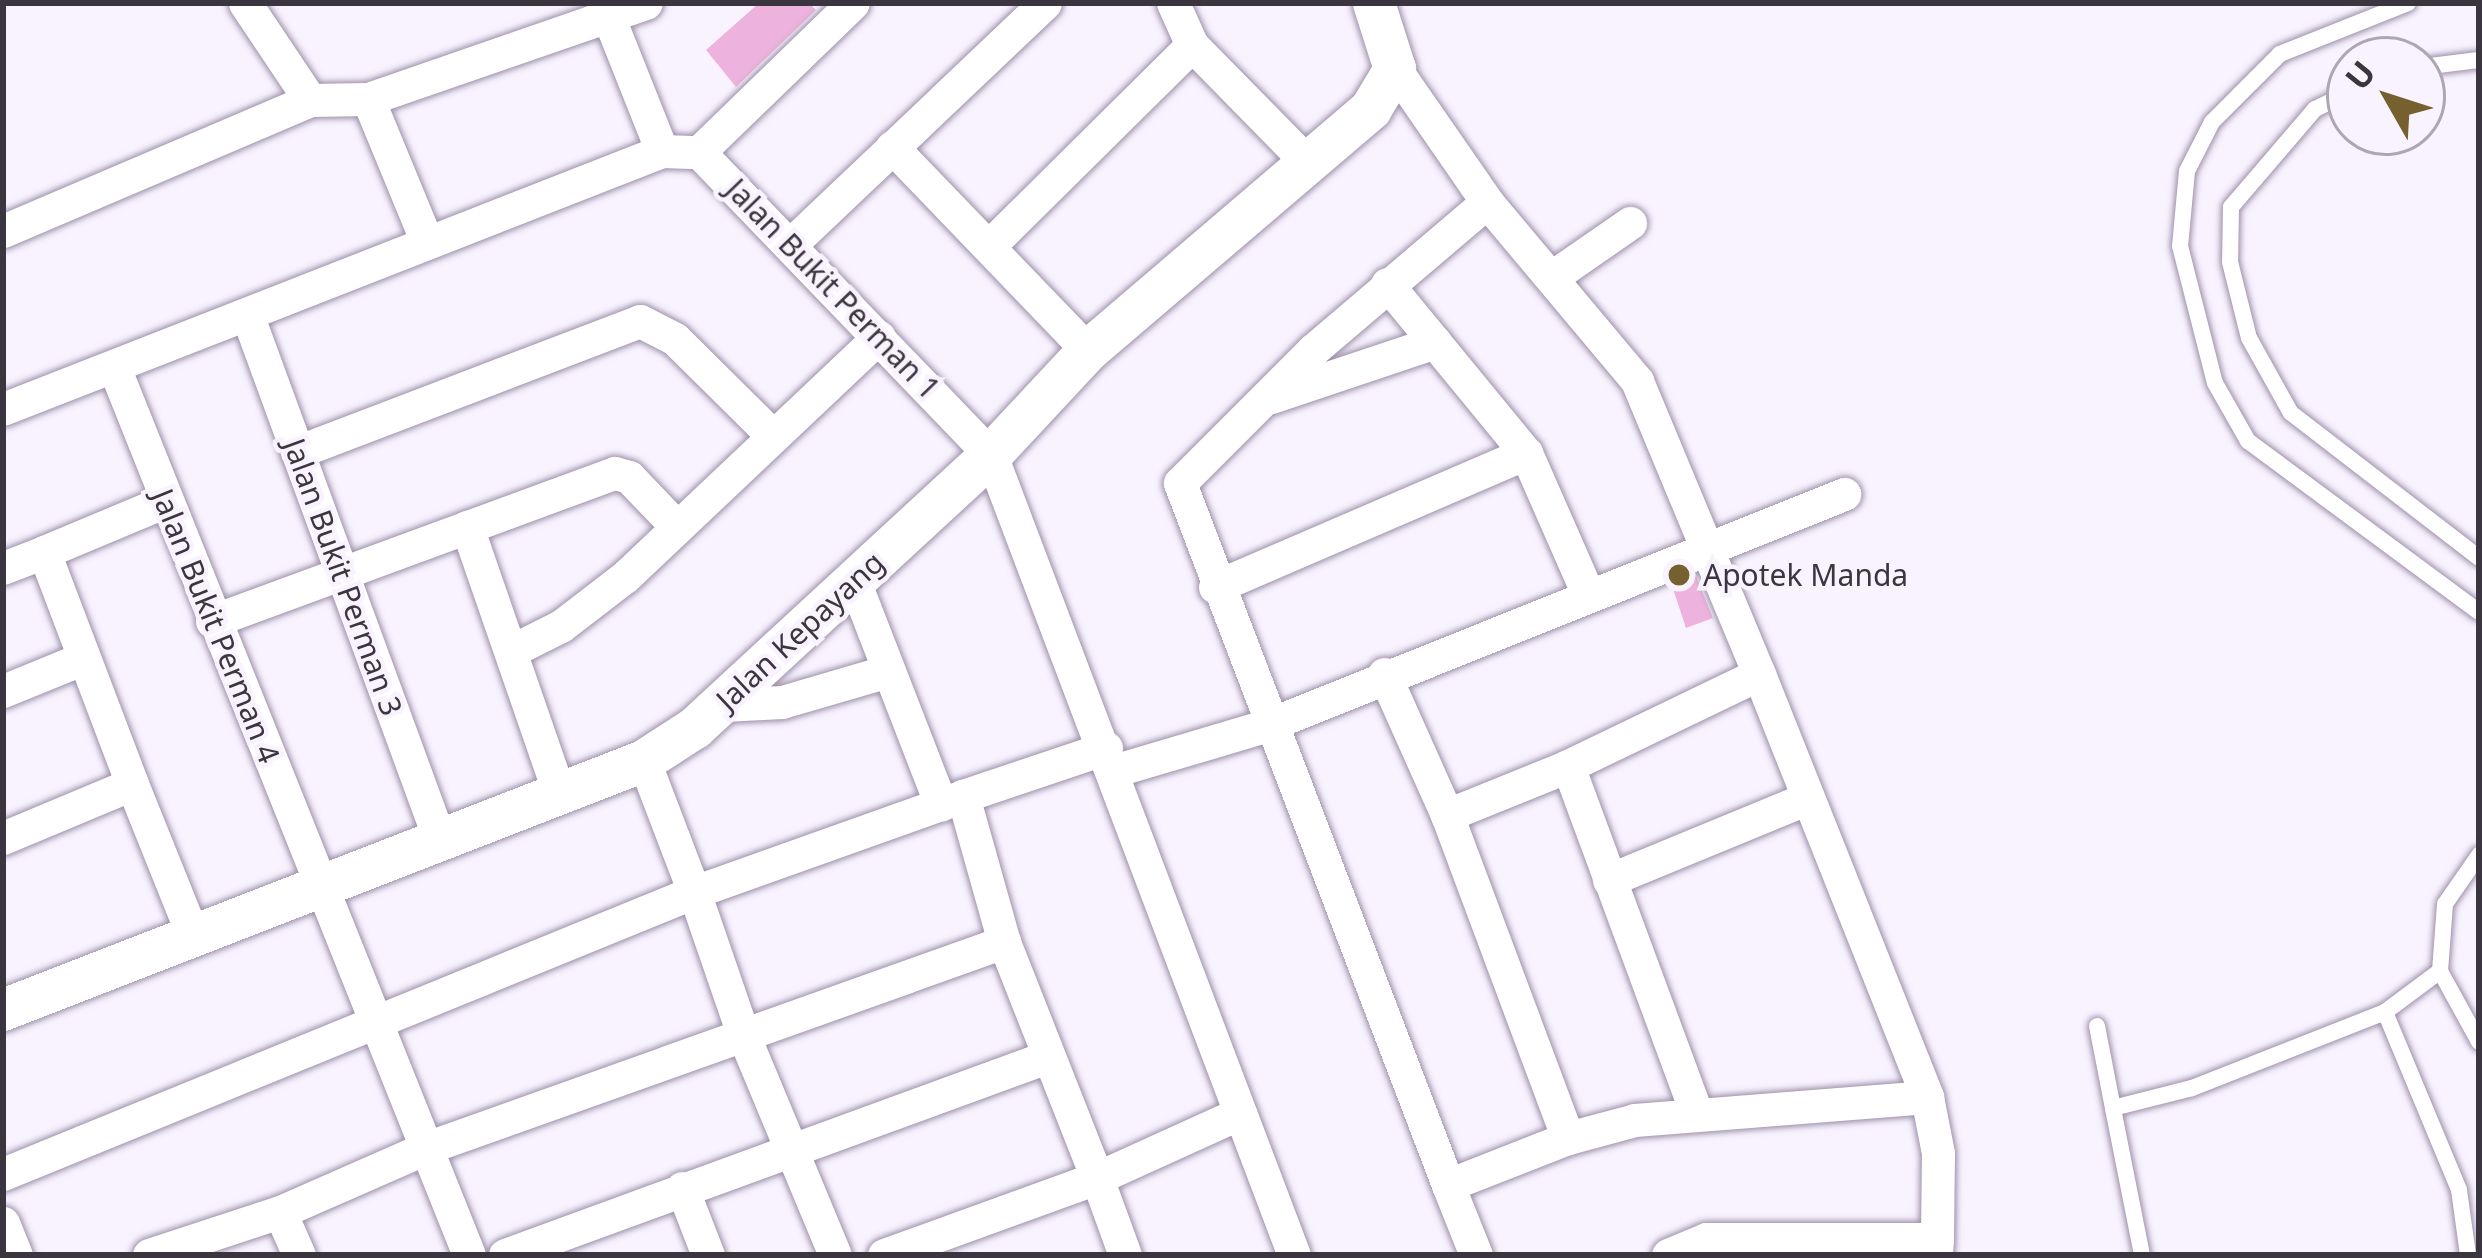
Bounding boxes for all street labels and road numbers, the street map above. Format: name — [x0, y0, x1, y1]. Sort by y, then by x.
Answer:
street label: Jalan Bukit Perman 1 — [719, 171, 947, 407]
street label: Jalan Bukit Perman 3 — [276, 434, 410, 720]
street label: Jalan Bukit Perman 4 — [145, 484, 287, 768]
street label: Jalan Kepayang — [709, 544, 891, 718]

